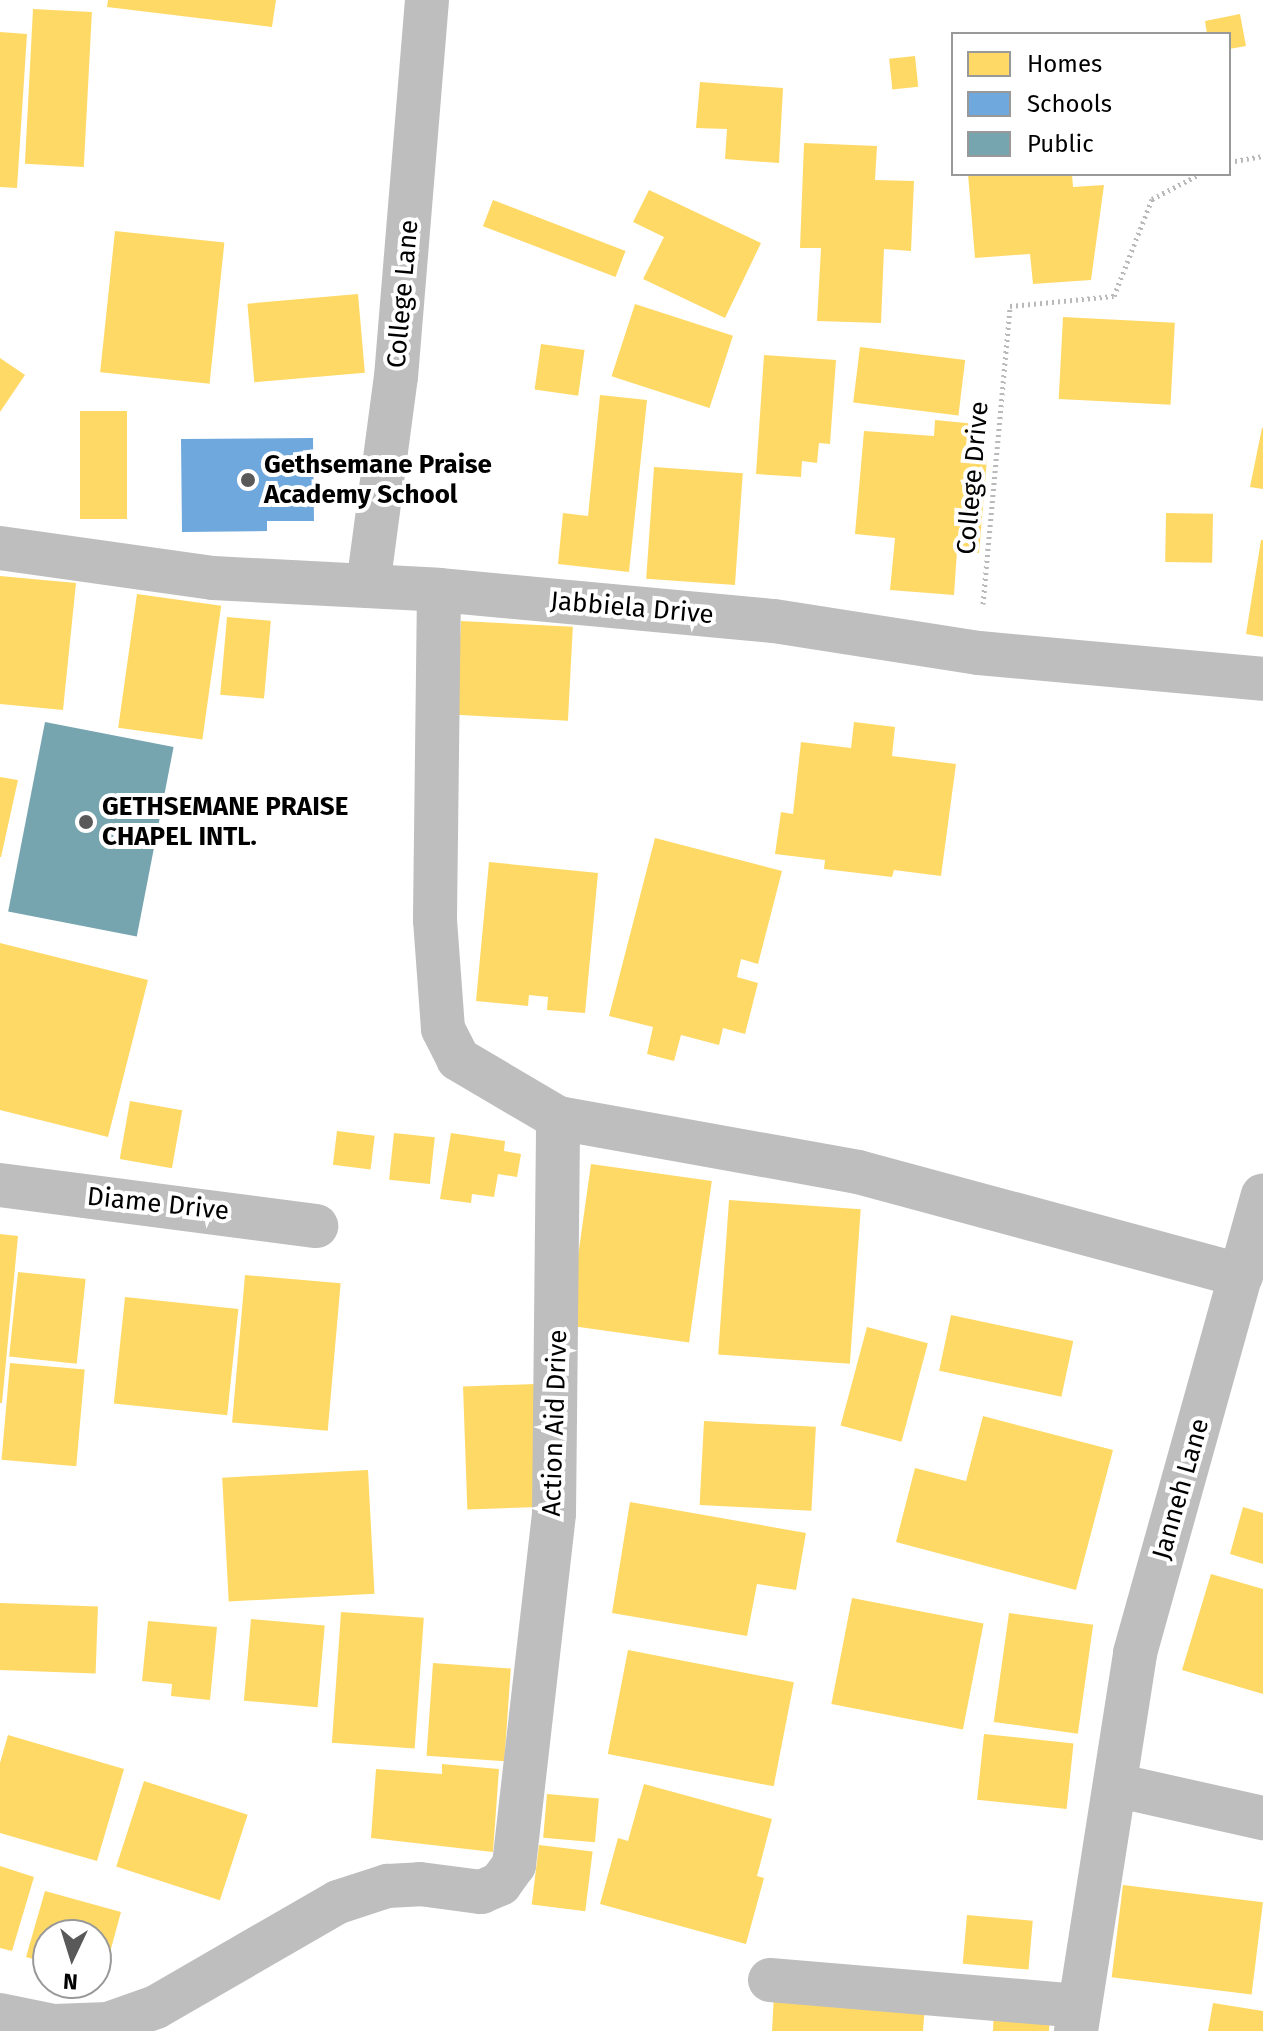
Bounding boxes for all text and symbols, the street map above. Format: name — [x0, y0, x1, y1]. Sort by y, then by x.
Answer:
legend — [951, 32, 1231, 176]
text: Homes — [1027, 50, 1102, 78]
text: Schools — [1027, 90, 1112, 118]
text: Public — [1027, 130, 1094, 158]
street label: College Lane — [381, 218, 425, 370]
street label: College Drive — [951, 400, 995, 556]
place label: Gethsemane Praise Academy School — [264, 449, 492, 510]
marker: Gethsemane Praise Academy School — [239, 471, 257, 489]
street label: Jabbiela Drive — [549, 585, 715, 631]
place label: GETHSEMANE PRAISE CHAPEL INTL. — [102, 791, 348, 852]
marker: GETHSEMANE PRAISE CHAPEL INTL. — [77, 813, 95, 831]
street label: Diame Drive — [85, 1181, 231, 1227]
street label: Action Aid Drive — [536, 1329, 574, 1517]
street label: Janneh Lane — [1146, 1415, 1216, 1563]
north arrow — [32, 1919, 112, 1999]
text: N — [62, 1967, 79, 1995]

